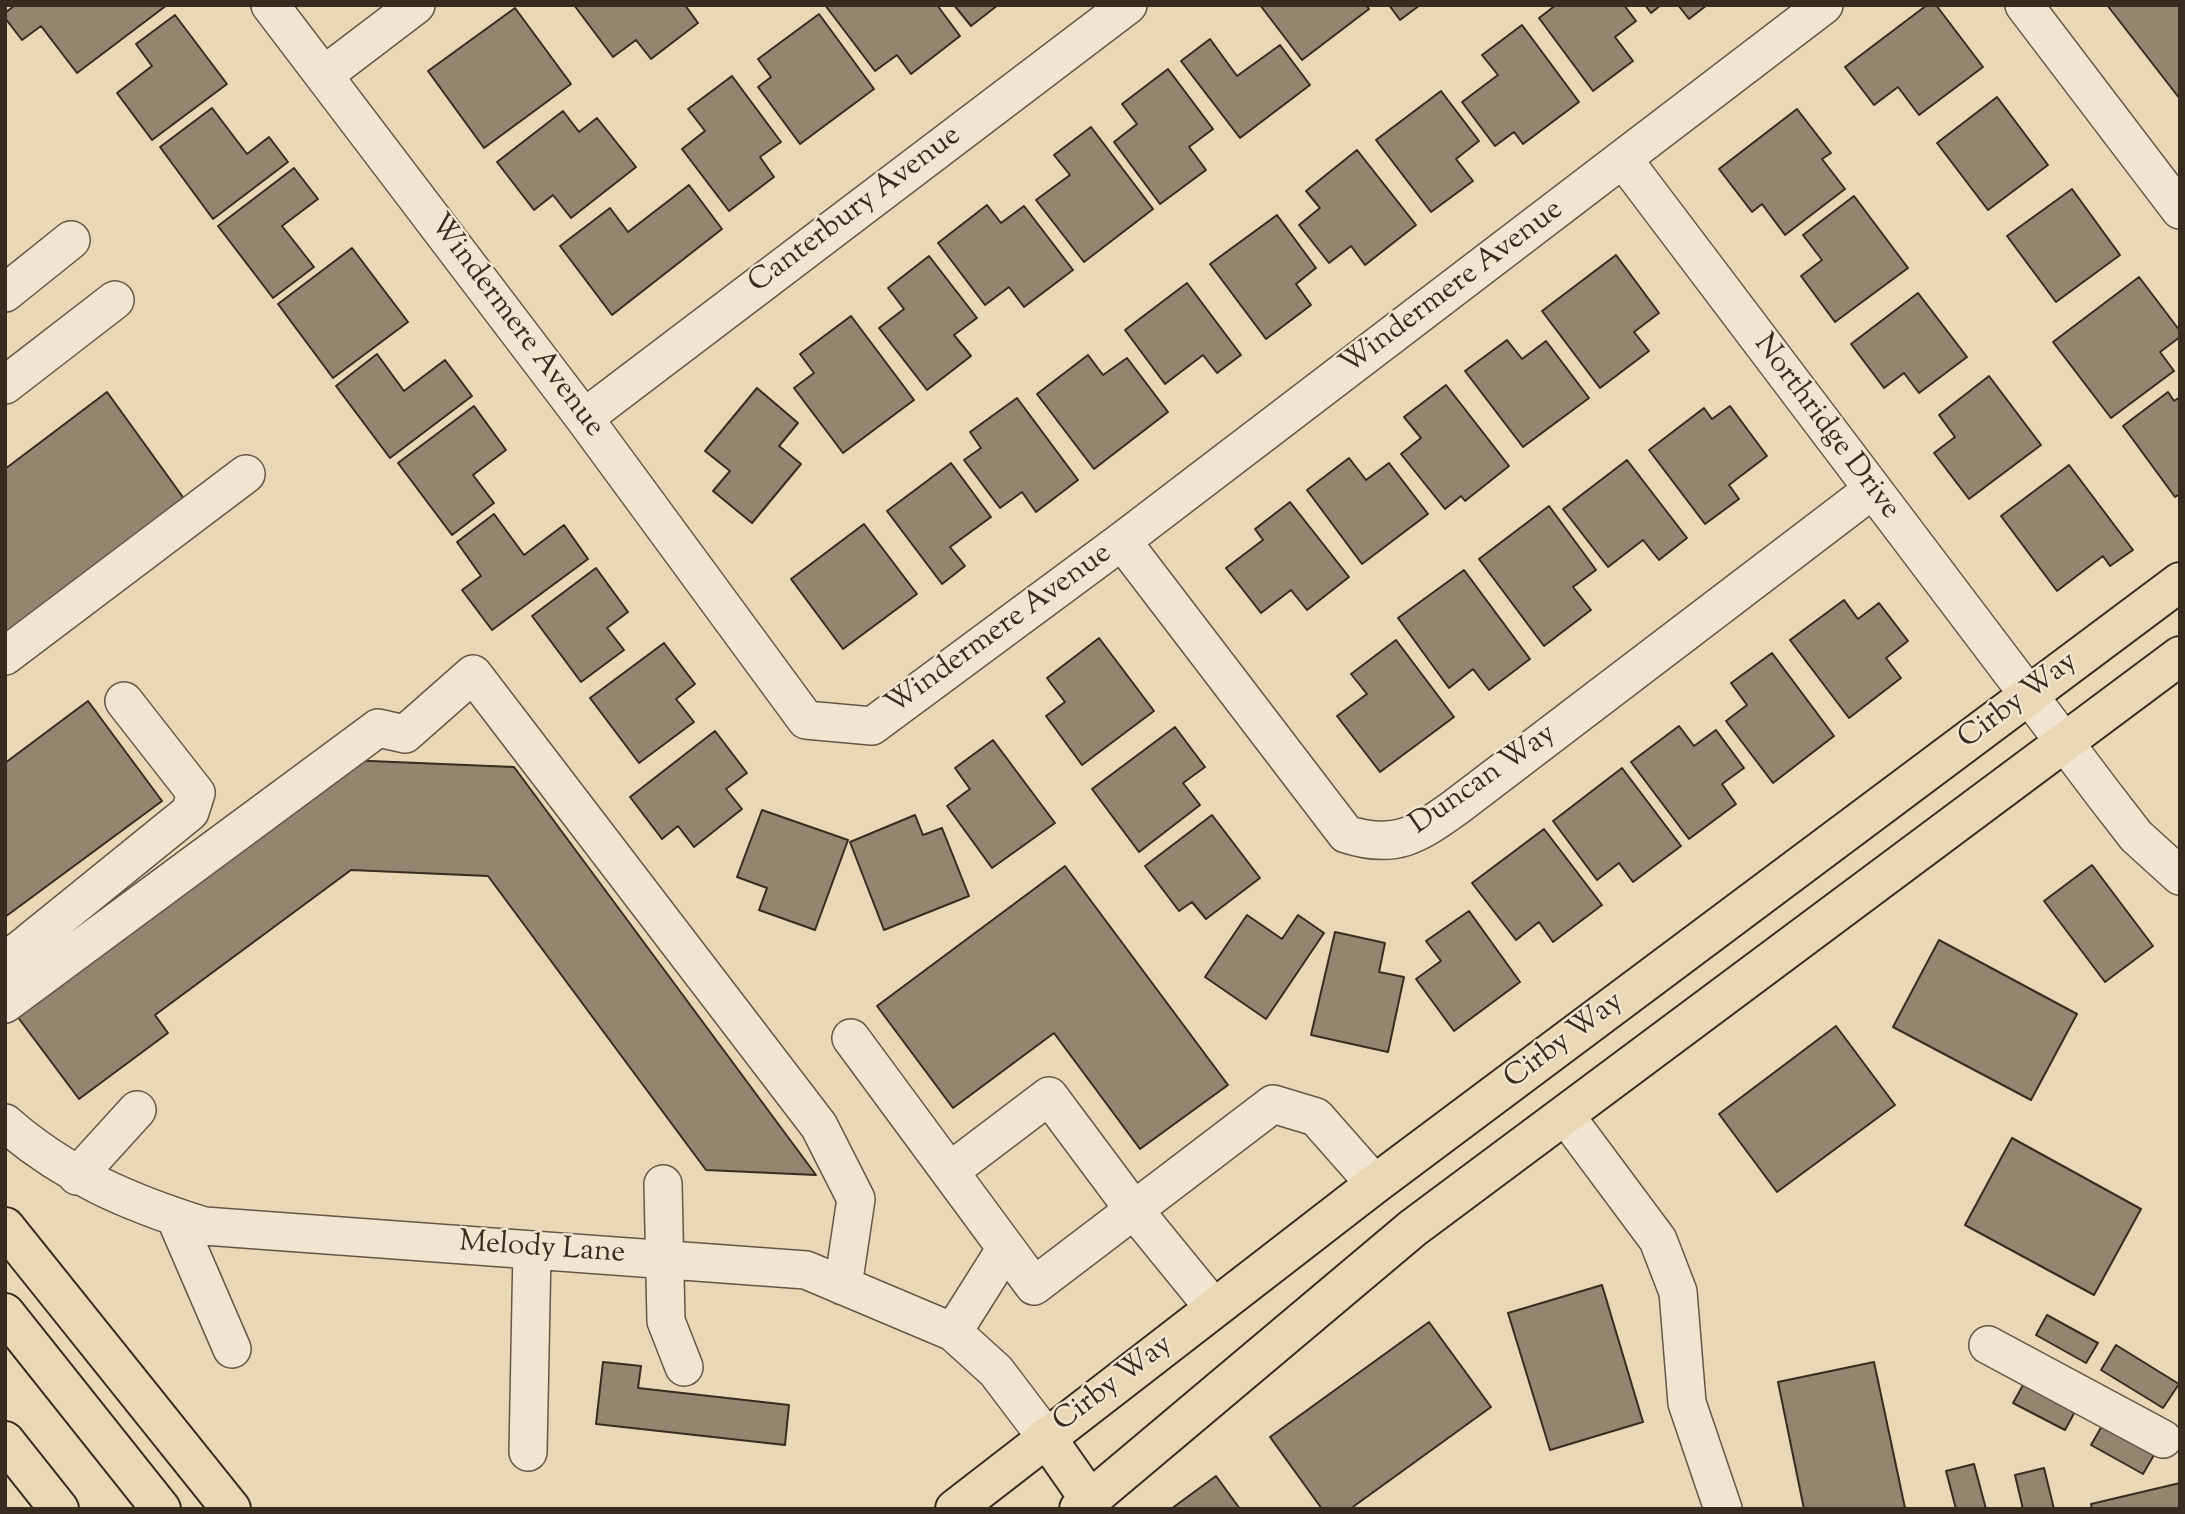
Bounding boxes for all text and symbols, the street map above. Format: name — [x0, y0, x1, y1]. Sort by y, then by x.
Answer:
street label: Canterbury Avenue — [743, 119, 969, 303]
street label: Windermere Avenue — [1334, 193, 1572, 385]
street label: Windermere Avenue — [419, 208, 611, 446]
street label: Northridge Drive — [1744, 328, 1906, 528]
street label: Windermere Avenue — [880, 537, 1120, 725]
street label: Cirby Way — [1952, 646, 2086, 758]
street label: Duncan Way — [1404, 718, 1564, 844]
street label: Cirby Way — [1498, 986, 1632, 1098]
street label: Melody Lane — [458, 1226, 626, 1274]
street label: Cirby Way — [1047, 1329, 1181, 1441]

